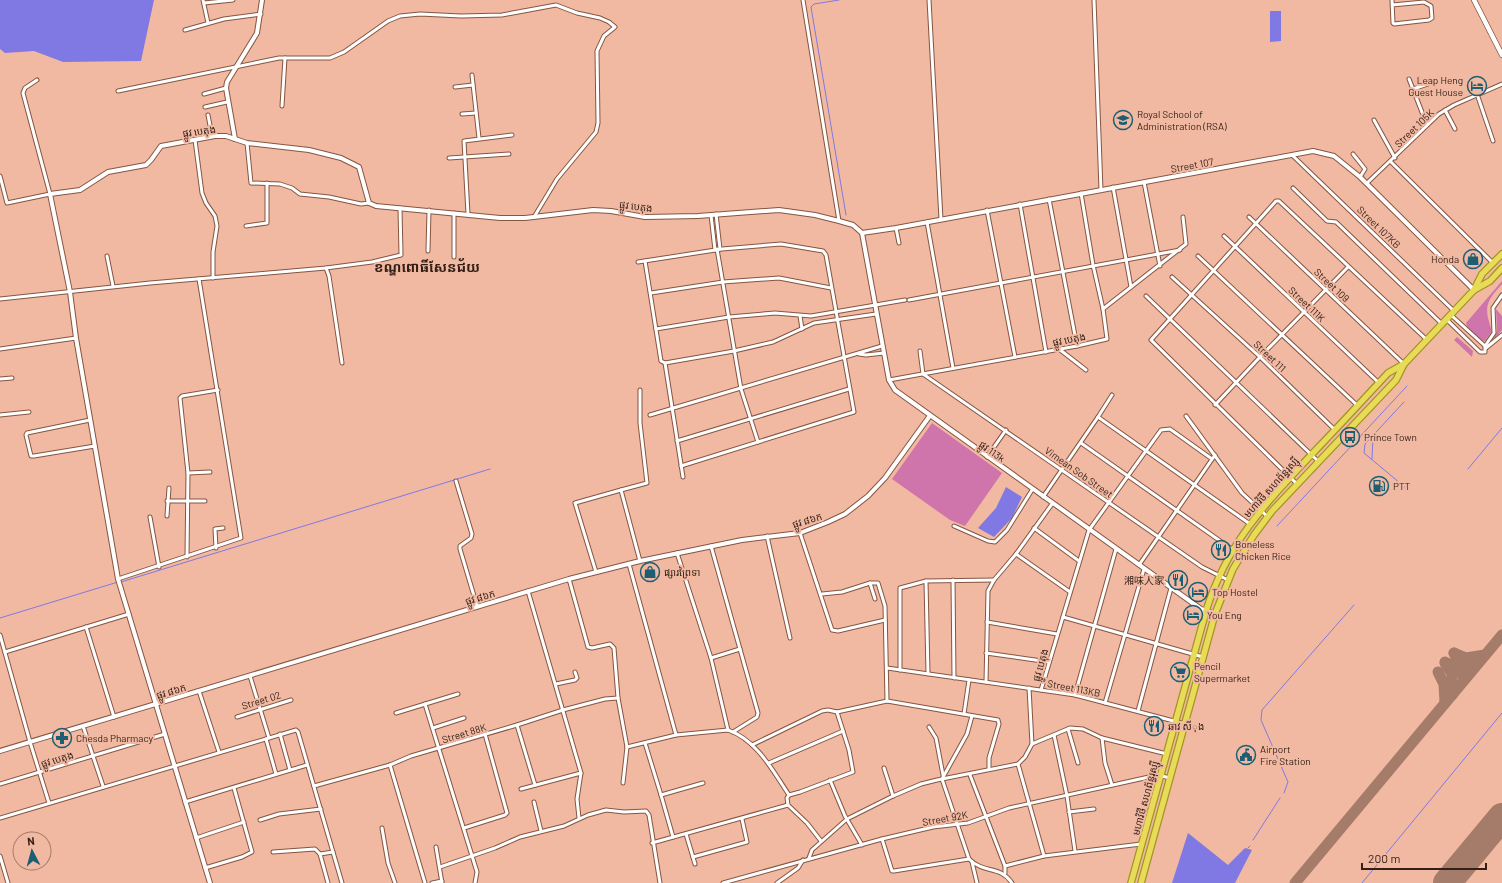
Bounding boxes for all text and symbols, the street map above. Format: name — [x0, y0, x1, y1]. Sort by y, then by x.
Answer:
place label: Leap Heng Guest House — [1408, 74, 1463, 98]
hotel icon: Leap Heng Guest House — [1466, 75, 1488, 97]
street label: Street 105K — [1392, 106, 1436, 150]
place label: Royal School of Administration (RSA) — [1137, 108, 1227, 132]
school or university icon: Royal School of Administration (RSA) — [1112, 109, 1134, 131]
street label: ផ្លូវ បេតុង — [182, 123, 217, 143]
street label: Street 107 — [1170, 155, 1215, 175]
street label: ផ្លូវ បេតុង — [618, 198, 653, 218]
street label: Street 107KB — [1355, 203, 1403, 251]
shop icon: Honda — [1462, 248, 1484, 270]
place label: Honda — [1431, 253, 1459, 265]
district label: ខណ្ឌពោធិ៍សែនជ័យ — [374, 258, 480, 276]
street label: Street 109 — [1312, 266, 1352, 304]
street label: Street 111K — [1286, 284, 1328, 324]
street label: ផ្លូវ បេតុង — [1051, 330, 1087, 352]
street label: Street 111 — [1251, 338, 1289, 374]
bus stop icon: Prince Town — [1339, 426, 1361, 448]
place label: Prince Town — [1364, 431, 1417, 443]
street label: ផ្លូវ 113k — [974, 438, 1007, 467]
street label: Vimean Sob Street — [1043, 444, 1116, 500]
street label: មហាវិថី សហព័ន្ធរុស្ស៊ី — [1241, 454, 1304, 522]
fuel station icon: PTT — [1368, 475, 1390, 497]
place label: PTT — [1393, 480, 1411, 492]
street label: ផ្លូវ ៨៦ក — [791, 510, 825, 534]
place label: Boneless Chicken Rice — [1235, 538, 1291, 562]
restaurant icon: Boneless Chicken Rice — [1210, 539, 1232, 561]
shop icon: ផ្សារព្រៃទា — [639, 561, 661, 583]
place label: ផ្សារព្រៃទា — [664, 566, 700, 579]
restaurant icon: 湘味人家 — [1167, 569, 1189, 591]
place label: 湘味人家 — [1124, 574, 1165, 586]
hotel icon: Top Hostel — [1187, 581, 1209, 603]
place label: Top Hostel — [1212, 586, 1258, 598]
street label: ផ្លូវ ៨៦ក — [464, 587, 498, 611]
hotel icon: You Eng — [1182, 604, 1204, 626]
place label: You Eng — [1207, 609, 1242, 621]
street label: ផ្លូវ បេតុង — [1030, 647, 1054, 684]
place label: Pencil Supermarket — [1194, 660, 1251, 684]
supermarket icon: Pencil Supermarket — [1169, 661, 1191, 683]
street label: Street 113KB — [1046, 677, 1102, 699]
street label: ផ្លូវ ៨៦ក — [155, 681, 189, 705]
street label: Street 02 — [240, 688, 282, 712]
restaurant icon: ឆាវ សីុង — [1143, 715, 1165, 737]
place label: ឆាវ សីុង — [1168, 720, 1204, 733]
street label: Street 88K — [440, 721, 488, 745]
pharmacy icon: Chesda Pharmacy — [51, 727, 73, 749]
place label: Chesda Pharmacy — [76, 732, 154, 744]
place label: Airport Fire Station — [1260, 743, 1311, 767]
public building icon: Airport Fire Station — [1235, 744, 1257, 766]
street label: ផ្លូវ បេតុង — [39, 748, 76, 773]
street label: មហាវិថី សហព័ន្ធរុស្ស៊ី — [1129, 759, 1164, 837]
street label: Street 92K — [921, 808, 969, 828]
north arrow — [12, 831, 52, 871]
text: N — [27, 834, 35, 847]
scale bar — [1362, 845, 1486, 871]
text: 200 m — [1368, 851, 1400, 865]

